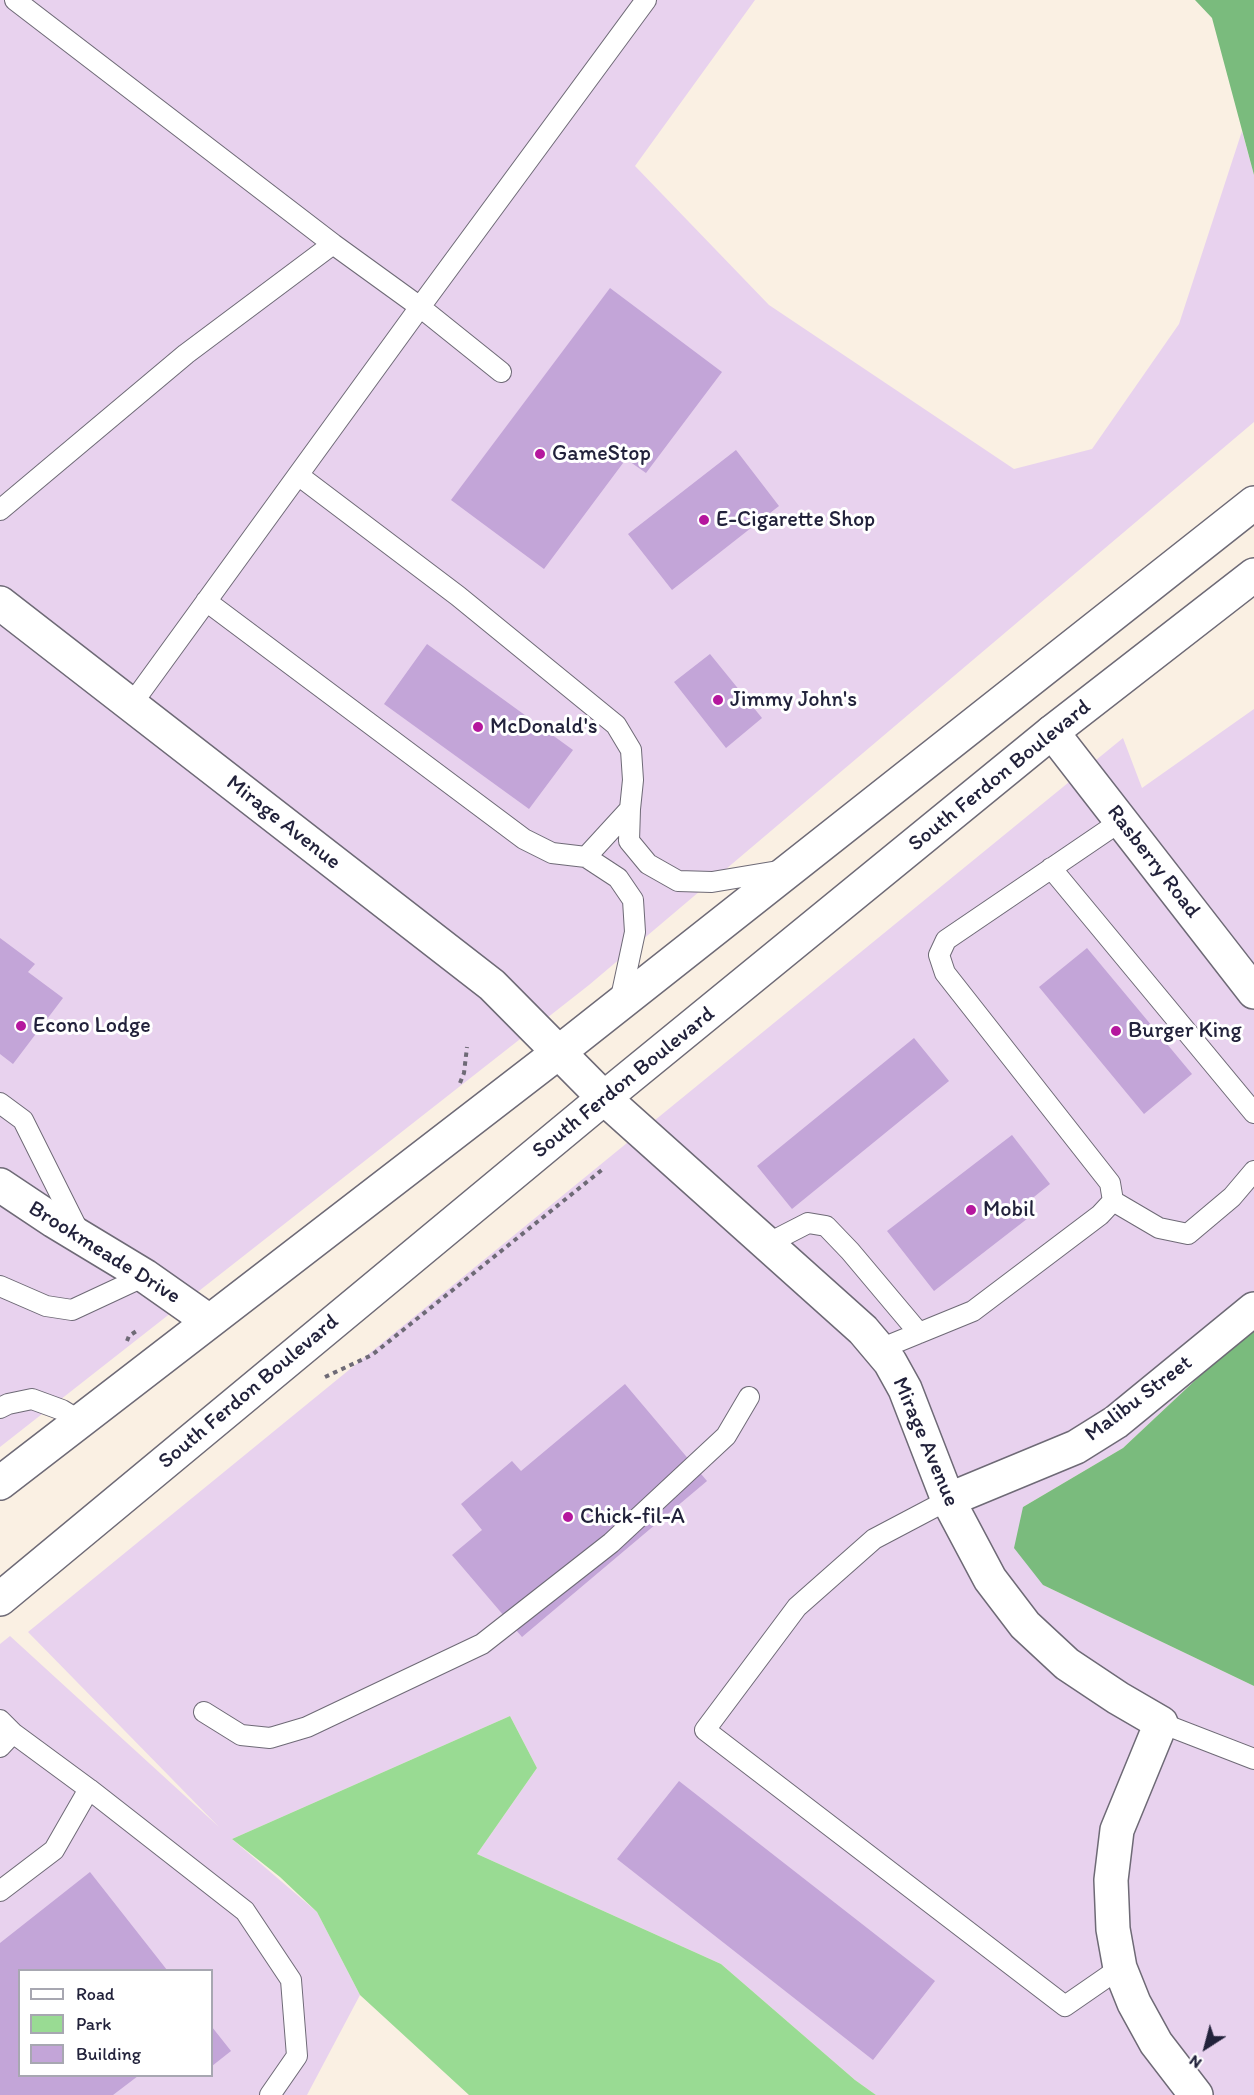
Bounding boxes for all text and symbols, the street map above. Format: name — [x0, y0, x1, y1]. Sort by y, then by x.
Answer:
place label: GameStop — [552, 441, 651, 467]
marker: GameStop — [533, 447, 547, 461]
place label: E-Cigarette Shop — [716, 507, 875, 533]
marker: E-Cigarette Shop — [697, 513, 711, 527]
place label: Jimmy John's — [730, 687, 857, 713]
marker: Jimmy John's — [711, 693, 725, 707]
street label: South Ferdon Boulevard — [903, 694, 1097, 858]
place label: McDonald's — [490, 714, 598, 740]
marker: McDonald's — [471, 720, 485, 734]
street label: Mirage Avenue — [220, 770, 346, 876]
street label: Rasberry Road — [1101, 800, 1205, 924]
street label: South Ferdon Boulevard — [527, 1001, 721, 1165]
place label: Econo Lodge — [33, 1013, 151, 1039]
place label: Burger King — [1128, 1018, 1242, 1044]
marker: Econo Lodge — [14, 1019, 28, 1033]
marker: Burger King — [1109, 1024, 1123, 1038]
street label: Brookmeade Drive — [23, 1196, 185, 1310]
place label: Mobil — [983, 1197, 1035, 1223]
marker: Mobil — [964, 1203, 978, 1217]
street label: South Ferdon Boulevard — [154, 1309, 344, 1475]
street label: Malibu Street — [1080, 1350, 1198, 1448]
street label: Mirage Avenue — [886, 1373, 964, 1511]
place label: Chick-fil-A — [580, 1504, 685, 1530]
marker: Chick-fil-A — [561, 1510, 575, 1524]
legend — [18, 1969, 213, 2077]
text: Road — [76, 1983, 115, 2005]
text: Park — [76, 2013, 111, 2035]
north arrow — [1176, 2017, 1236, 2077]
text: Building — [76, 2043, 141, 2065]
text: N — [1185, 2051, 1205, 2073]

